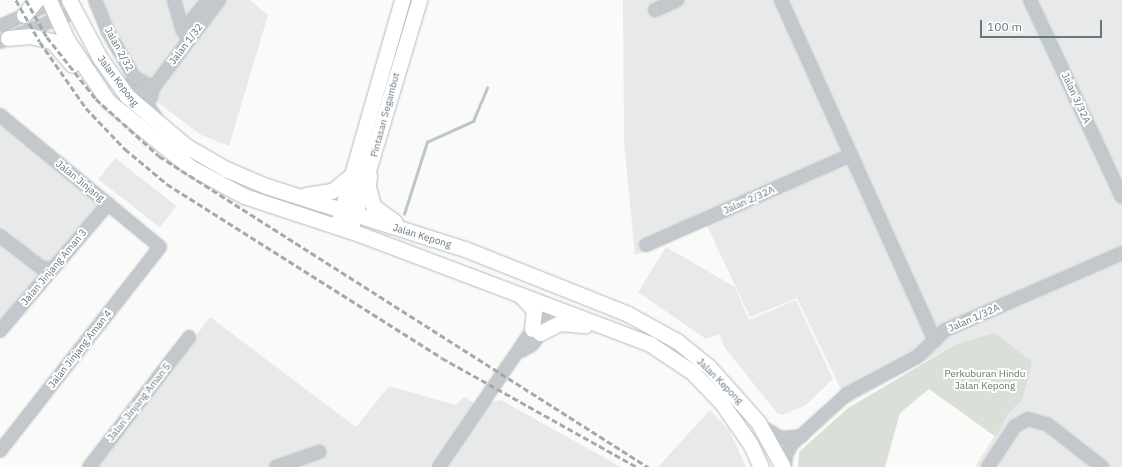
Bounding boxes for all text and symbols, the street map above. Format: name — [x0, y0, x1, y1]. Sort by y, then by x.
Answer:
scale bar — [982, 12, 1104, 38]
text: 100 m — [987, 19, 1022, 34]
street label: Jalan 1/32 — [167, 21, 205, 67]
street label: Jalan 2/32 — [102, 25, 136, 73]
street label: Jalan Kepong — [95, 53, 141, 109]
street label: Pintasan Segambut — [368, 71, 402, 159]
street label: Jalan 3/32A — [1059, 71, 1093, 125]
street label: Jalan Jinjang — [53, 158, 107, 204]
street label: Jalan 2/32A — [722, 183, 776, 217]
street label: Jalan Kepong — [391, 221, 453, 251]
street label: Jalan Jinjang Aman 3 — [19, 227, 89, 307]
street label: Jalan 1/32A — [947, 301, 1001, 335]
street label: Jalan Jinjang Aman 4 — [46, 308, 114, 390]
street label: Jalan Kepong — [694, 355, 746, 407]
street label: Jalan Jinjang Aman 5 — [105, 361, 173, 443]
park label: Perkuburan Hindu Jalan Kepong — [944, 367, 1026, 390]

